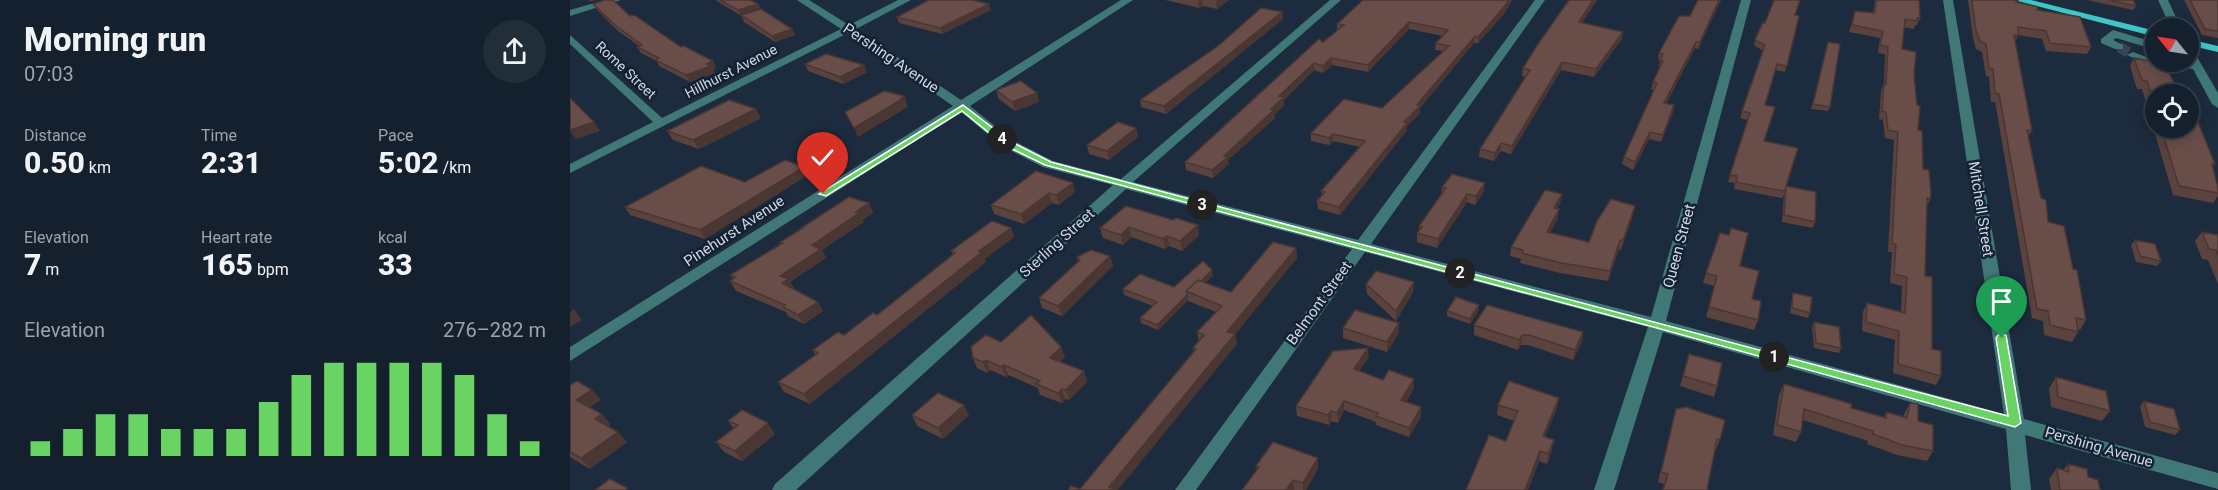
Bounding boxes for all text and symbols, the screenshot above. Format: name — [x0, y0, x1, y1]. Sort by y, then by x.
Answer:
north arrow — [2145, 18, 2199, 72]
map controls — [2145, 18, 2199, 138]
street label: Pershing Avenue — [840, 19, 942, 97]
text: Morning run — [24, 20, 206, 59]
button: share — [483, 20, 546, 83]
street label: Rome Street — [592, 38, 660, 102]
street label: Hillhurst Avenue — [682, 41, 780, 101]
text: 07:03 — [24, 62, 74, 86]
button: locate — [2145, 84, 2199, 138]
pin: 4 — [987, 124, 1017, 154]
text: Distance — [24, 126, 86, 145]
text: Time — [201, 126, 237, 145]
text: Pace — [378, 126, 414, 145]
text: 4 — [997, 129, 1007, 148]
pin — [797, 132, 848, 194]
icon: check — [806, 141, 839, 174]
text: 0.50 — [24, 145, 85, 180]
text: 2:31 — [201, 145, 262, 180]
text: 5:02 — [378, 145, 439, 180]
text: km — [85, 158, 111, 177]
text: /km — [439, 158, 471, 177]
street label: Mitchell Street — [1965, 160, 1997, 258]
pin: 3 — [1187, 190, 1217, 220]
street label: Pinehurst Avenue — [680, 192, 788, 270]
text: 3 — [1197, 195, 1207, 214]
street label: Queen Street — [1659, 202, 1699, 290]
street label: Sterling Street — [1016, 205, 1098, 281]
text: Elevation — [24, 228, 89, 247]
text: Heart rate — [201, 228, 272, 247]
text: kcal — [378, 228, 407, 247]
text: 7 — [24, 247, 41, 282]
text: 165 — [201, 247, 253, 282]
text: 33 — [378, 247, 413, 282]
street label: Belmont Street — [1283, 258, 1355, 348]
pin: 2 — [1445, 258, 1475, 288]
text: m — [41, 260, 59, 279]
text: bpm — [253, 260, 289, 279]
text: 2 — [1455, 263, 1465, 282]
pin — [1976, 276, 2027, 338]
icon: arrive — [1985, 285, 2018, 318]
text: Elevation — [24, 318, 105, 342]
text: 276–282 m — [443, 318, 546, 342]
pin: 1 — [1759, 342, 1789, 372]
text: 1 — [1769, 347, 1779, 366]
street label: Pershing Avenue — [2043, 423, 2155, 471]

